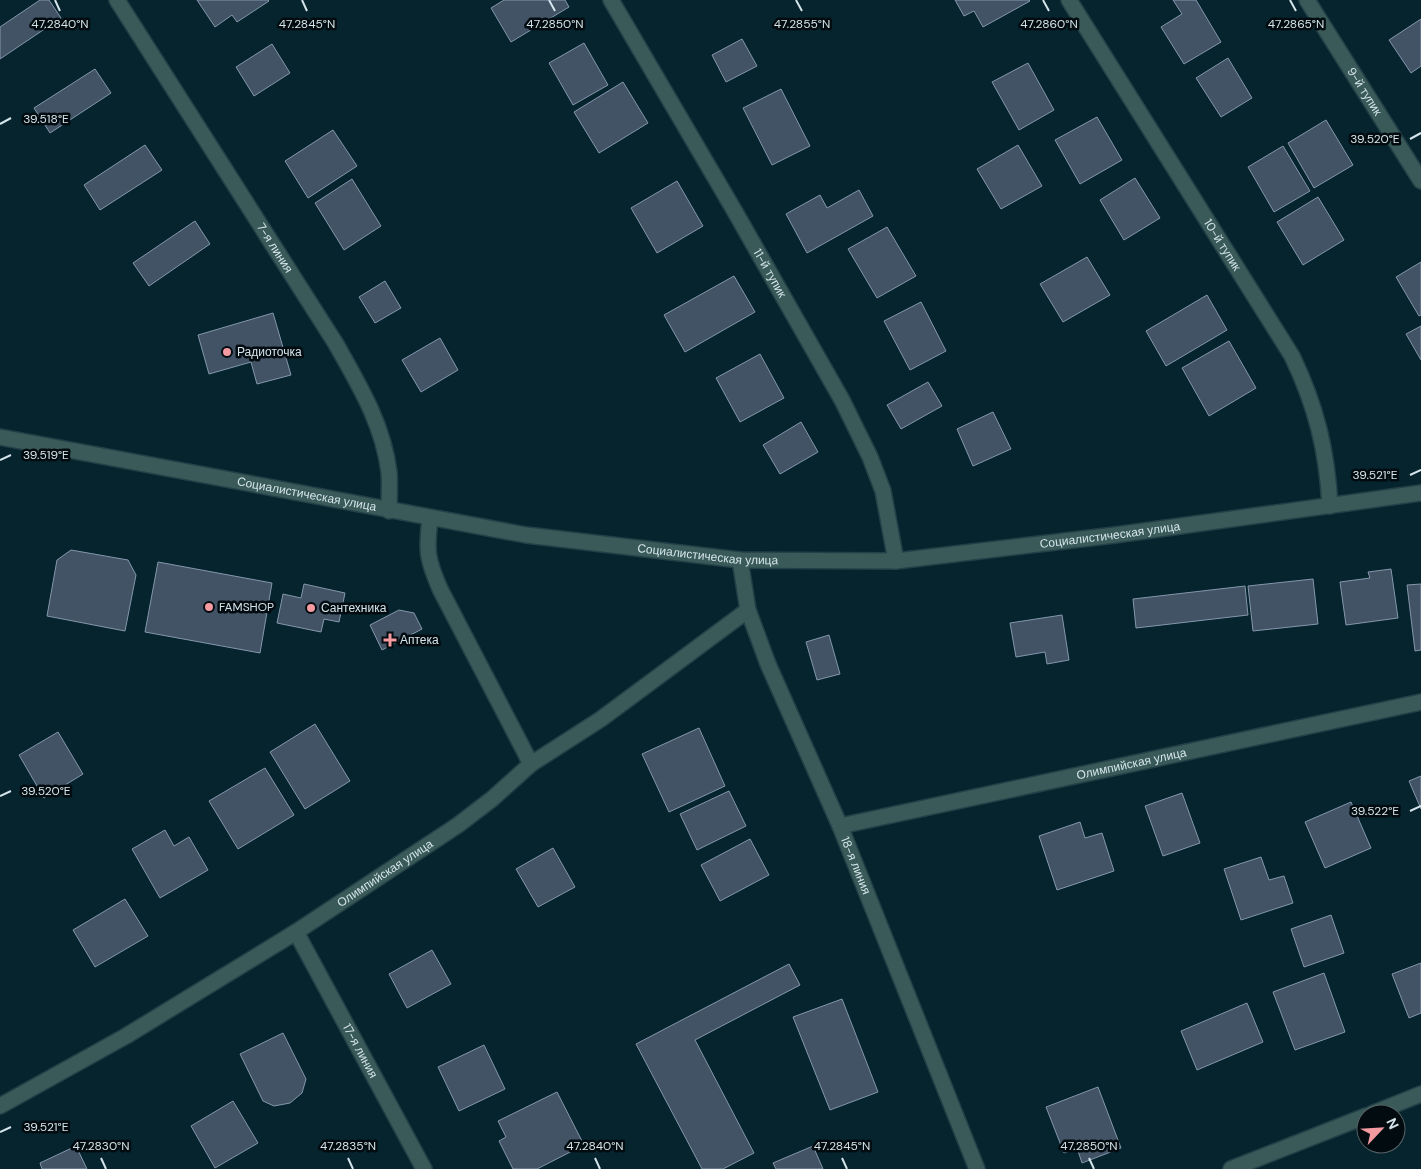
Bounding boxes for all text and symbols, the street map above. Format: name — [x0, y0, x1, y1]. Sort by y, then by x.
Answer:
text: 47.2840°N — [31, 16, 89, 32]
text: 47.2845°N — [279, 16, 335, 32]
text: 47.2850°N — [526, 16, 584, 32]
text: 47.2855°N — [774, 16, 830, 32]
text: 47.2860°N — [1020, 16, 1078, 32]
text: 47.2865°N — [1268, 16, 1324, 32]
street label: 9-й тупик — [1343, 64, 1386, 119]
text: 39.518°E — [23, 111, 69, 127]
text: 39.520°E — [1350, 131, 1400, 147]
street label: 10-й тупик — [1200, 216, 1245, 275]
street label: 7-я линия — [253, 220, 297, 276]
street label: 11-й тупик — [750, 246, 791, 301]
place label: Радиоточка — [237, 344, 302, 360]
marker: Радиоточка — [221, 346, 233, 358]
text: 39.519°E — [23, 447, 69, 463]
text: 39.521°E — [1353, 467, 1398, 483]
street label: Социалистическая улица — [236, 473, 378, 515]
street label: Социалистическая улица — [1039, 518, 1181, 552]
street label: Социалистическая улица — [637, 540, 779, 568]
place label: FAMSHOP — [219, 599, 274, 615]
place label: Сантехника — [321, 600, 387, 616]
marker: FAMSHOP — [203, 601, 215, 613]
marker: Сантехника — [305, 602, 317, 614]
place label: Аптека — [400, 632, 439, 648]
marker: Аптека — [384, 634, 396, 646]
street label: Олимпийская улица — [1075, 744, 1188, 783]
text: 39.520°E — [21, 783, 71, 799]
text: 39.522°E — [1351, 803, 1399, 819]
street label: 18-я линия — [837, 834, 874, 897]
street label: Олимпийская улица — [334, 836, 436, 911]
street label: 17-я линия — [339, 1021, 381, 1081]
north arrow — [1356, 1104, 1406, 1154]
text: N — [1382, 1115, 1403, 1132]
text: 39.521°E — [24, 1119, 69, 1135]
text: 47.2830°N — [72, 1138, 130, 1154]
text: 47.2835°N — [320, 1138, 376, 1154]
text: 47.2840°N — [566, 1138, 624, 1154]
text: 47.2845°N — [814, 1138, 870, 1154]
text: 47.2850°N — [1060, 1138, 1118, 1154]

